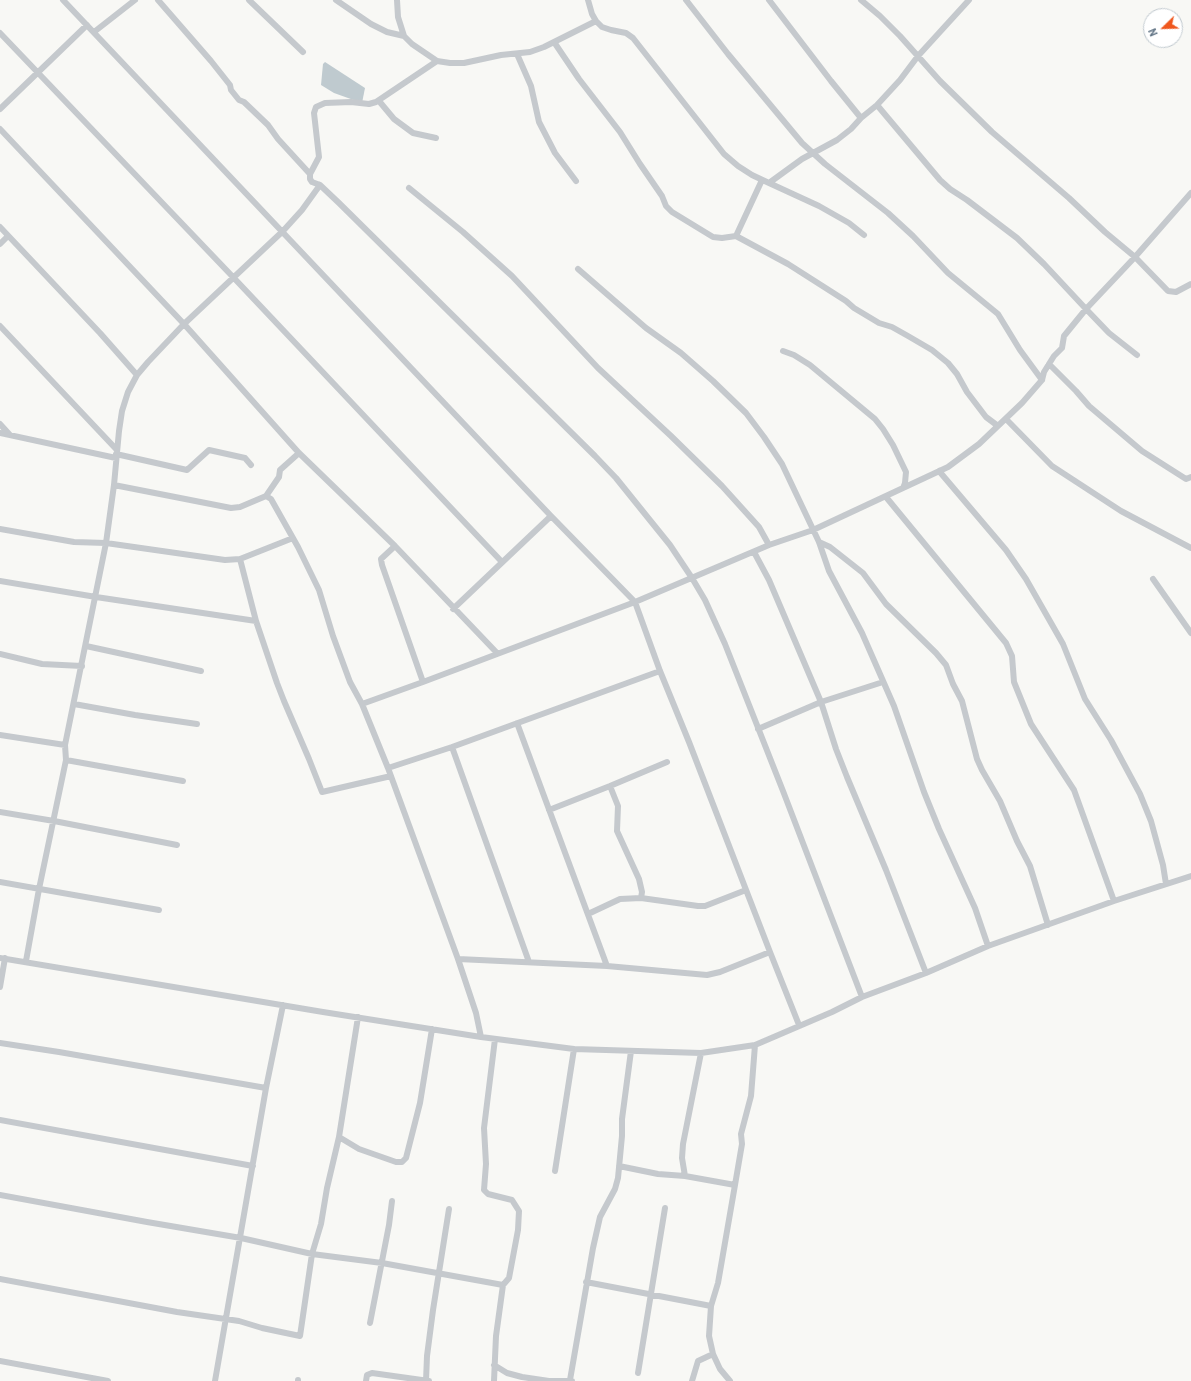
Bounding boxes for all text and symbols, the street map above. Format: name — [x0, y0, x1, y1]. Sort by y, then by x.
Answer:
north arrow — [1143, 8, 1183, 48]
text: N — [1145, 27, 1160, 38]

